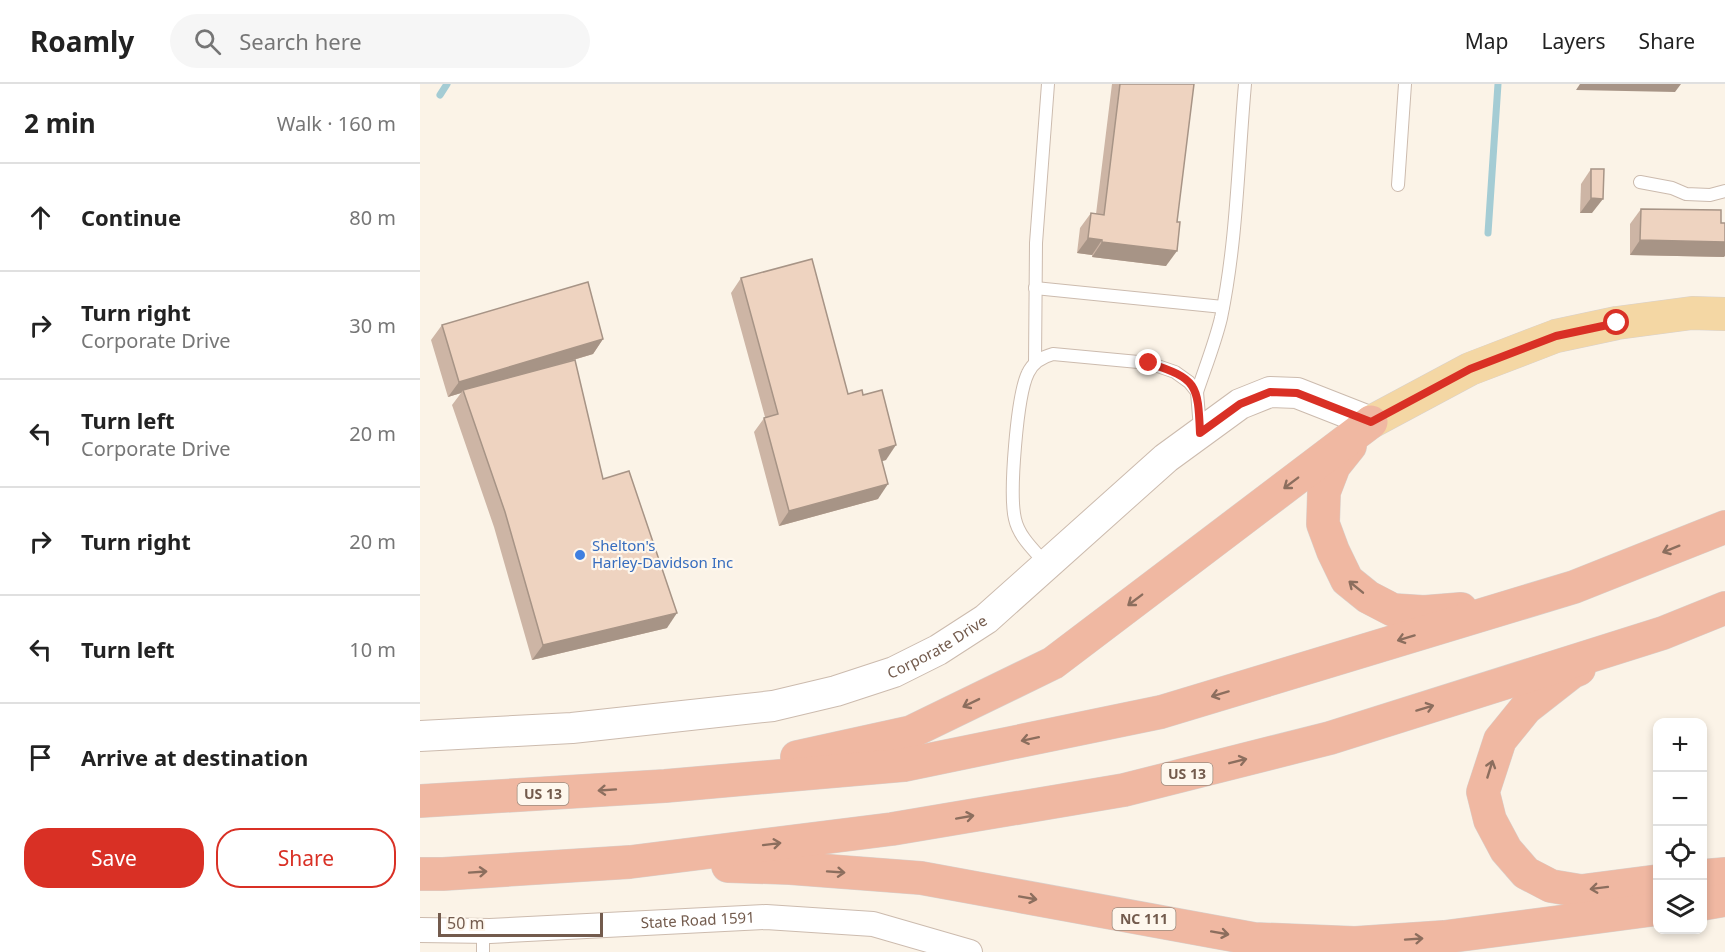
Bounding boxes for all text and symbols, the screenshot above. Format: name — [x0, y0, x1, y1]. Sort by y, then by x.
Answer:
search box — [170, 14, 590, 68]
text: Roamly — [30, 22, 134, 60]
icon: search — [191, 25, 224, 58]
text: Search here — [239, 26, 362, 56]
text: Map — [1465, 27, 1509, 55]
text: Layers — [1542, 27, 1606, 55]
text: Share — [1639, 27, 1695, 55]
text: 2 min — [24, 105, 96, 141]
text: Walk · 160 m — [277, 110, 396, 137]
icon: ahead — [24, 201, 57, 234]
text: Continue — [81, 202, 181, 232]
text: 80 m — [349, 204, 396, 231]
text: Turn right — [81, 297, 191, 327]
icon: right — [24, 309, 57, 342]
route start — [1603, 309, 1629, 335]
text: 30 m — [349, 312, 396, 339]
text: Corporate Drive — [81, 327, 231, 354]
route end — [1135, 349, 1161, 375]
text: Turn left — [81, 405, 175, 435]
icon: left — [24, 417, 57, 450]
text: 20 m — [349, 420, 396, 447]
text: Corporate Drive — [81, 435, 231, 462]
one-way arrow — [1283, 476, 1299, 489]
icon: right — [24, 525, 57, 558]
text: Turn right — [81, 526, 191, 556]
text: 20 m — [349, 528, 396, 555]
place label: Shelton's Harley-Davidson Inc — [592, 535, 733, 572]
one-way arrow — [1662, 544, 1680, 555]
marker: Shelton's Harley-Davidson Inc — [573, 548, 587, 562]
one-way arrow — [1349, 580, 1364, 594]
one-way arrow — [1128, 594, 1144, 607]
street label: Corporate Drive — [885, 610, 991, 683]
icon: left — [24, 633, 57, 666]
one-way arrow — [1397, 633, 1416, 644]
text: Turn left — [81, 634, 175, 664]
text: 10 m — [349, 636, 396, 663]
one-way arrow — [1211, 689, 1230, 700]
one-way arrow — [962, 698, 980, 709]
one-way arrow — [1415, 702, 1434, 713]
map controls — [1653, 718, 1707, 934]
button: + — [1653, 718, 1707, 772]
one-way arrow — [1021, 734, 1040, 745]
icon: arrive — [24, 741, 57, 774]
text: Arrive at destination — [81, 742, 308, 772]
one-way arrow — [1228, 755, 1247, 766]
one-way arrow — [1485, 760, 1496, 779]
road number: US 13 — [1162, 763, 1212, 785]
button: − — [1653, 772, 1707, 826]
road number: US 13 — [518, 783, 568, 805]
one-way arrow — [598, 784, 617, 795]
one-way arrow — [954, 811, 974, 822]
button: locate — [1653, 826, 1707, 880]
button: Save — [24, 828, 204, 888]
button: Share — [216, 828, 396, 888]
one-way arrow — [761, 839, 781, 850]
one-way arrow — [468, 866, 488, 877]
one-way arrow — [825, 866, 845, 877]
button: layers — [1653, 880, 1707, 934]
one-way arrow — [1590, 883, 1610, 894]
one-way arrow — [1018, 893, 1038, 904]
street label: State Road 1591 — [640, 907, 755, 932]
road number: NC 111 — [1112, 908, 1176, 930]
scale bar — [438, 910, 603, 938]
text: 50 m — [447, 912, 484, 934]
one-way arrow — [1210, 928, 1230, 939]
one-way arrow — [1404, 934, 1424, 945]

